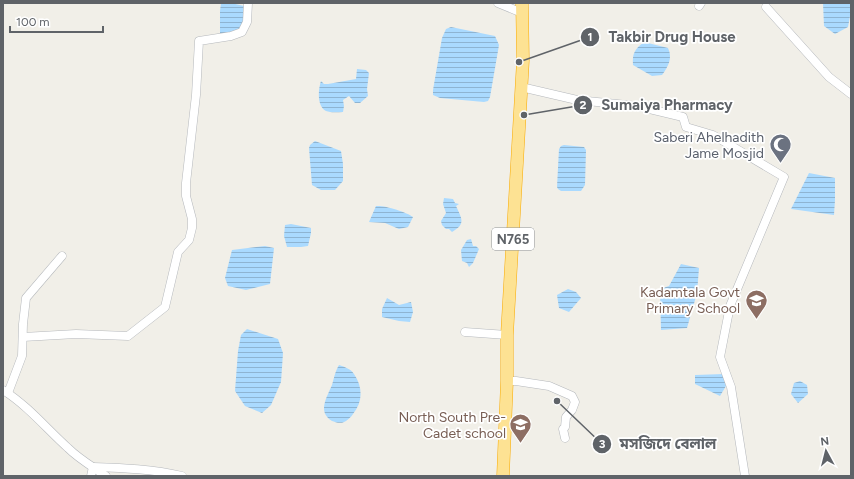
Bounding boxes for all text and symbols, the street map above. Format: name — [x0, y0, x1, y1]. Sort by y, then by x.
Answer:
scale bar — [10, 8, 103, 34]
text: 100 m — [16, 15, 50, 29]
callout: Takbir Drug House — [580, 23, 743, 50]
text: Takbir Drug House — [608, 28, 736, 46]
text: 1 — [587, 30, 593, 44]
callout: Sumaiya Pharmacy — [573, 91, 740, 118]
text: Sumaiya Pharmacy — [601, 96, 733, 114]
text: 2 — [580, 98, 587, 112]
place label: Saberi Ahelhadith Jame Mosjid — [653, 129, 764, 162]
mosque icon: Saberi Ahelhadith Jame Mosjid — [767, 132, 793, 165]
road number: N765 — [492, 228, 534, 250]
place label: Kadamtala Govt Primary School — [640, 284, 740, 317]
school or university icon: Kadamtala Govt Primary School — [743, 287, 769, 320]
place label: North South Pre- Cadet school — [398, 409, 506, 442]
school or university icon: North South Pre- Cadet school — [508, 412, 534, 445]
callout: মসজিদে বেলাল — [592, 430, 724, 457]
north arrow — [806, 431, 846, 471]
text: মসজিদে বেলাল — [619, 435, 717, 453]
text: N — [820, 435, 830, 449]
text: 3 — [599, 437, 606, 451]

